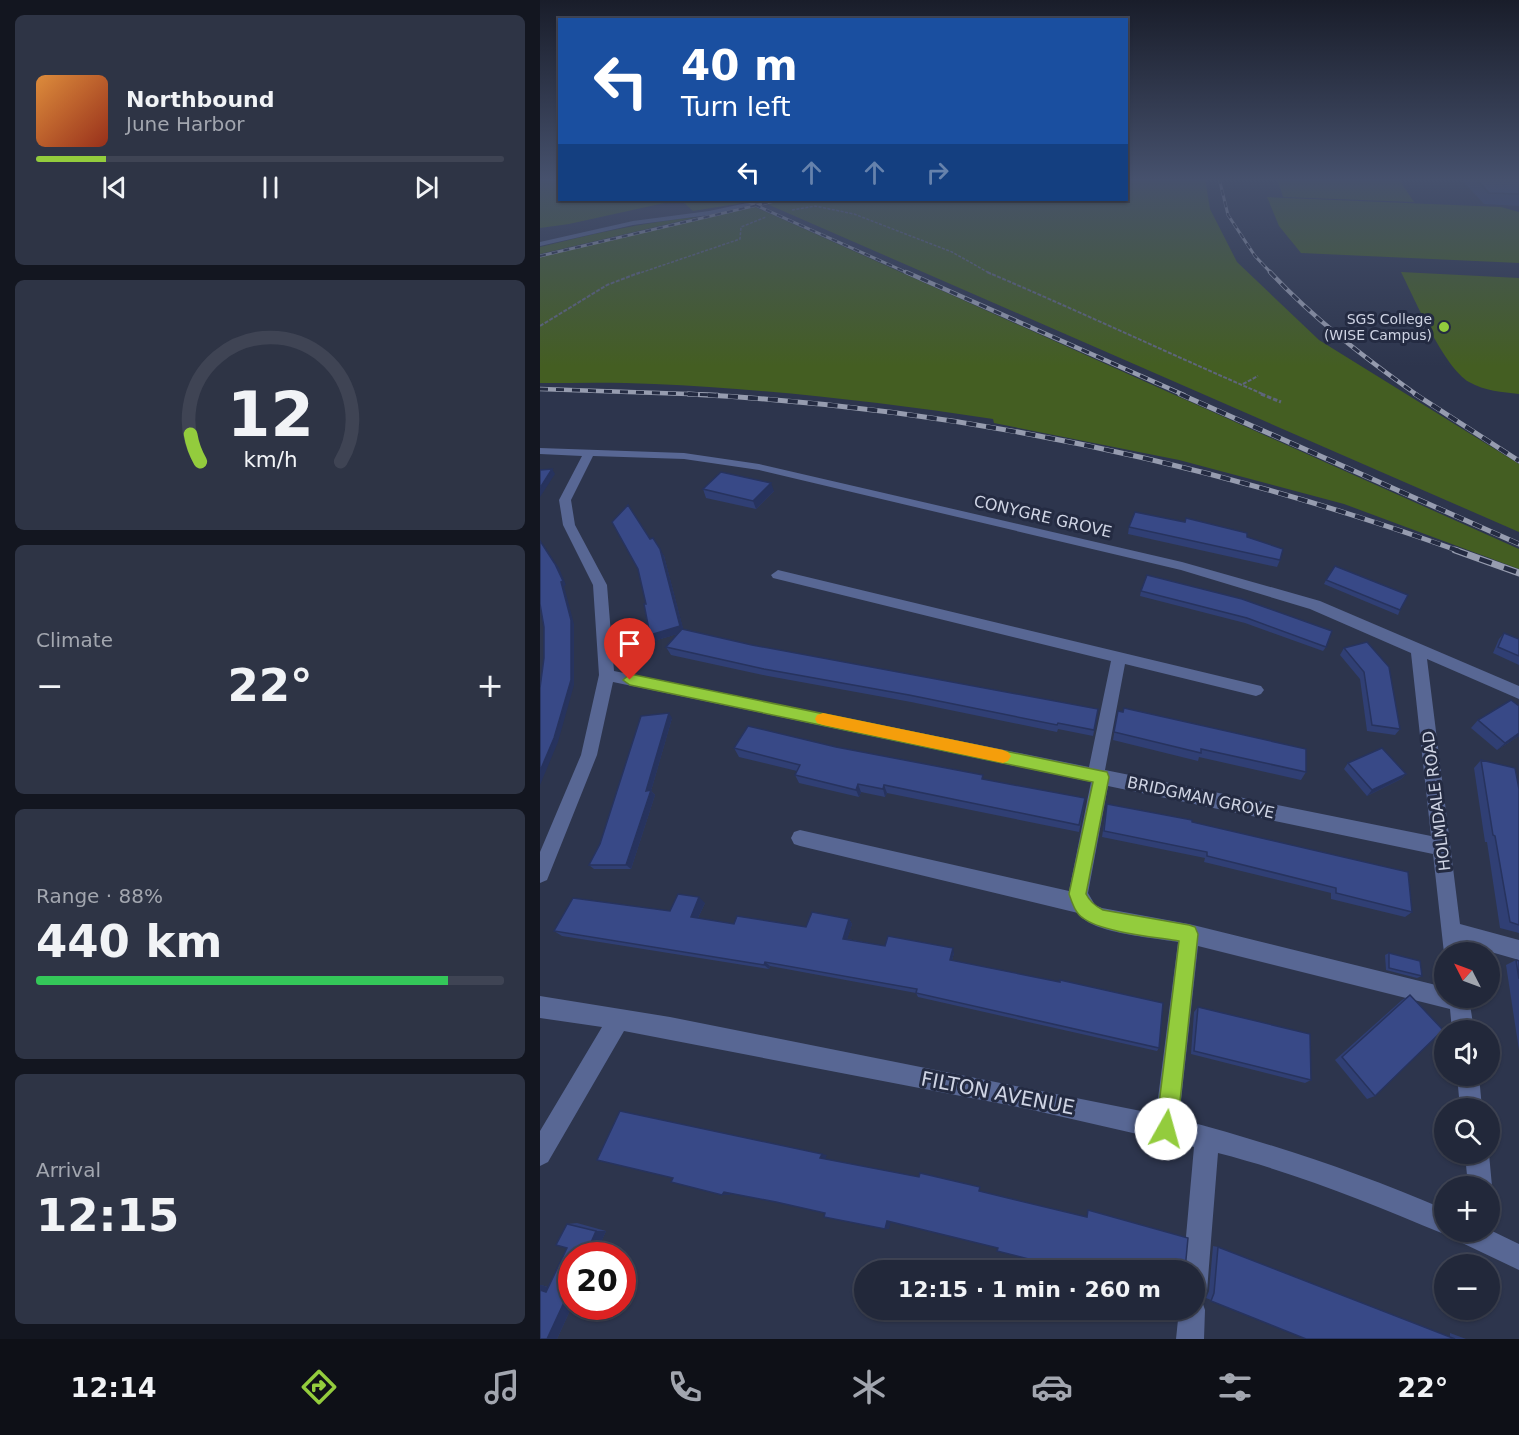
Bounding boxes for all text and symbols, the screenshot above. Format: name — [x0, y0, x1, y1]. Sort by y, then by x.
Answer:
text: 40 m — [681, 41, 798, 90]
icon: left — [582, 42, 660, 120]
text: Northbound — [126, 87, 275, 112]
text: Turn left — [681, 91, 791, 122]
text: June Harbor — [126, 112, 245, 136]
icon: left — [732, 156, 765, 189]
icon: ahead — [795, 156, 828, 189]
icon: ahead — [858, 156, 891, 189]
icon: right — [921, 156, 954, 189]
icon: previous — [98, 171, 131, 204]
icon: pause — [254, 171, 287, 204]
icon: next — [410, 171, 443, 204]
place label: SGS College (WISE Campus) — [1324, 311, 1432, 343]
marker: SGS College (WISE Campus) — [1437, 320, 1451, 334]
text: 12 — [227, 378, 313, 451]
text: km/h — [243, 447, 297, 472]
street label: CONYGRE GROVE — [972, 491, 1114, 542]
pin — [604, 618, 655, 680]
icon: arrive — [613, 627, 646, 660]
text: Climate — [36, 628, 113, 652]
text: 22° — [227, 659, 313, 712]
text: − — [36, 666, 64, 705]
text: + — [476, 666, 504, 705]
street label: HOLMDALE ROAD — [1418, 730, 1455, 872]
street label: BRIDGMAN GROVE — [1125, 773, 1276, 822]
text: Range · 88% — [36, 884, 163, 908]
text: 440 km — [36, 915, 222, 968]
north arrow — [1434, 942, 1500, 1008]
map controls — [1434, 942, 1500, 1320]
button: sound — [1434, 1020, 1500, 1086]
street label: FILTON AVENUE — [919, 1066, 1077, 1120]
position arrow — [1134, 1097, 1198, 1161]
button: search — [1434, 1098, 1500, 1164]
text: Arrival — [36, 1158, 101, 1182]
button: + — [1434, 1176, 1500, 1242]
text: 12:15 — [36, 1189, 179, 1242]
speed limit sign: 20 — [558, 1242, 636, 1320]
button: − — [1434, 1254, 1500, 1320]
text: 12:15 · 1 min · 260 m — [898, 1277, 1161, 1302]
icon: directions — [298, 1366, 340, 1408]
icon: music — [481, 1366, 523, 1408]
icon: phone — [664, 1366, 706, 1408]
icon: climate — [848, 1366, 890, 1408]
icon: car — [1031, 1366, 1073, 1408]
icon: filters — [1214, 1366, 1256, 1408]
text: 12:14 — [71, 1372, 157, 1403]
text: 22° — [1397, 1372, 1448, 1403]

